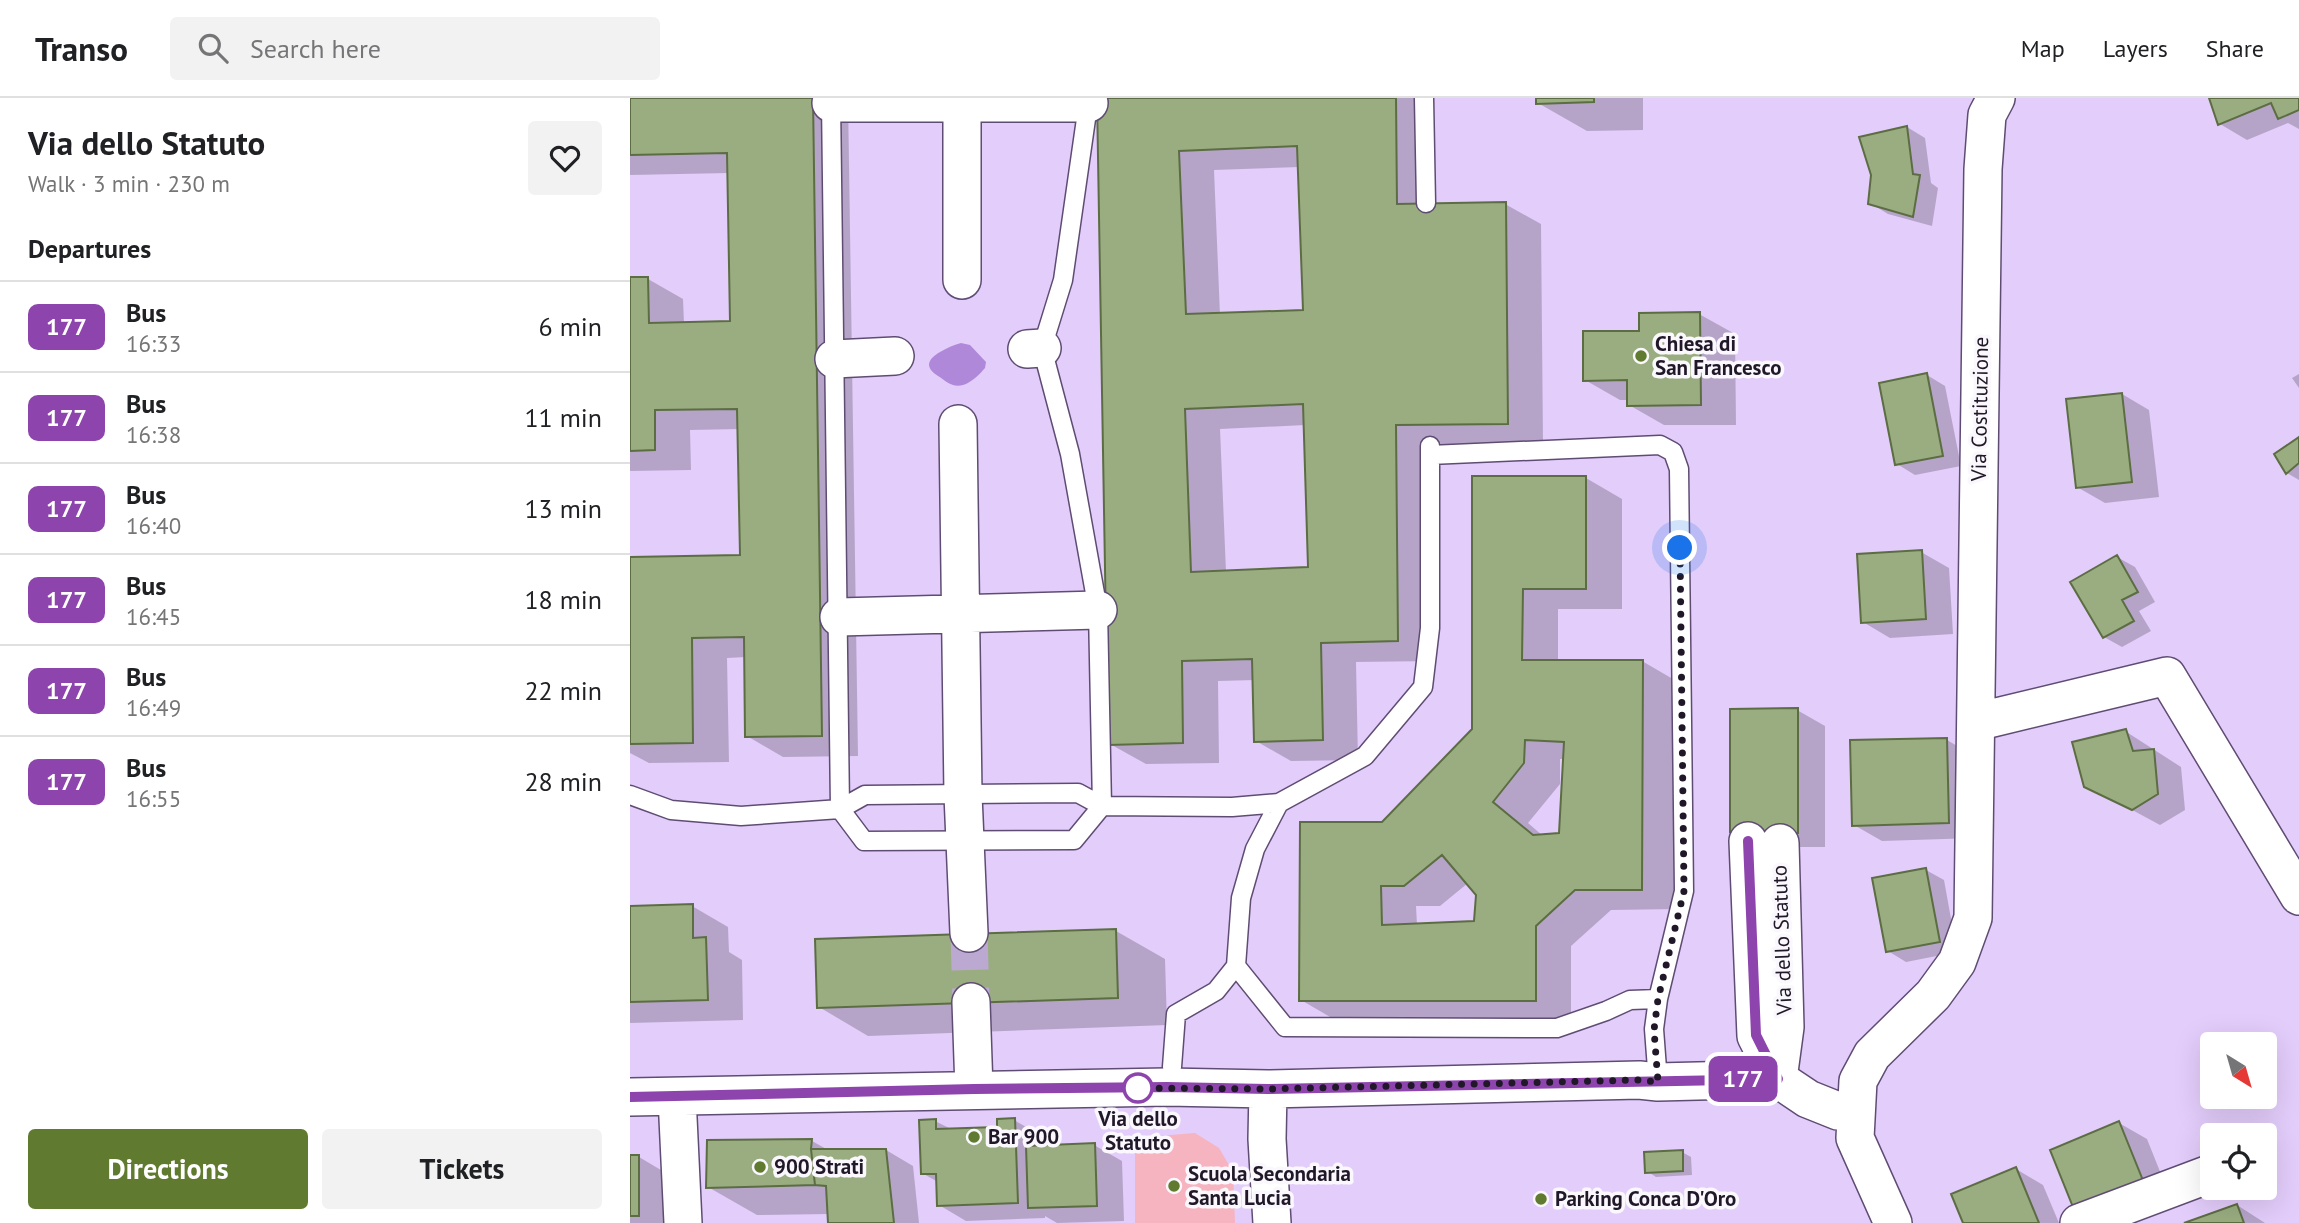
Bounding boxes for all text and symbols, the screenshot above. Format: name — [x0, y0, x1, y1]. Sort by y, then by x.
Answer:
search box — [170, 17, 660, 80]
text: Transo — [35, 27, 128, 70]
icon: search — [194, 29, 232, 67]
text: Search here — [250, 32, 381, 65]
text: Map — [2021, 33, 2065, 64]
text: Layers — [2103, 33, 2168, 64]
text: Share — [2206, 33, 2264, 64]
text: Via dello Statuto — [28, 121, 265, 164]
button: heart — [528, 121, 602, 195]
text: Walk · 3 min · 230 m — [28, 169, 230, 198]
text: Departures — [28, 232, 151, 265]
text: Bus — [126, 296, 166, 329]
text: 6 min — [539, 310, 602, 343]
text: 177 — [46, 311, 87, 342]
text: 16:33 — [126, 329, 181, 358]
place label: Chiesa di San Francesco — [1655, 330, 1781, 381]
street label: Via Costituzione — [1965, 336, 1994, 482]
marker: Chiesa di San Francesco — [1633, 348, 1649, 364]
text: Bus — [126, 387, 166, 420]
text: 11 min — [524, 401, 602, 434]
text: 177 — [46, 402, 87, 433]
text: 16:38 — [126, 420, 181, 449]
text: Bus — [126, 478, 166, 511]
text: 13 min — [524, 492, 602, 525]
text: 177 — [46, 493, 87, 524]
text: 16:40 — [126, 511, 181, 540]
your location — [1662, 530, 1697, 565]
text: Bus — [126, 569, 166, 602]
text: 18 min — [524, 583, 602, 616]
text: 177 — [46, 584, 87, 615]
text: 16:45 — [126, 602, 181, 631]
text: Bus — [126, 660, 166, 693]
text: 22 min — [524, 674, 602, 707]
text: 177 — [46, 675, 87, 706]
text: 16:49 — [126, 693, 181, 722]
text: Bus — [126, 751, 166, 784]
text: 28 min — [524, 765, 602, 798]
text: 177 — [46, 766, 87, 797]
text: 16:55 — [126, 784, 181, 813]
street label: Via dello Statuto — [1765, 865, 1798, 1016]
north arrow — [2200, 1032, 2277, 1110]
map controls — [2200, 1032, 2277, 1200]
line badge: 177 — [1703, 1056, 1783, 1102]
text: 177 — [1723, 1063, 1763, 1094]
marker: Via dello Statuto — [1123, 1073, 1153, 1103]
place label: Via dello Statuto — [1097, 1105, 1178, 1156]
place label: Bar 900 — [988, 1123, 1059, 1150]
button: locate — [2200, 1123, 2277, 1200]
button: Directions — [28, 1129, 308, 1209]
button: Tickets — [322, 1129, 602, 1209]
marker: Bar 900 — [966, 1129, 982, 1145]
place label: 900 Strati — [774, 1153, 864, 1180]
marker: 900 Strati — [752, 1159, 768, 1175]
place label: Scuola Secondaria Santa Lucia — [1188, 1160, 1351, 1211]
marker: Scuola Secondaria Santa Lucia — [1166, 1178, 1182, 1194]
place label: Parking Conca D'Oro — [1555, 1185, 1736, 1212]
marker: Parking Conca D'Oro — [1533, 1191, 1549, 1207]

